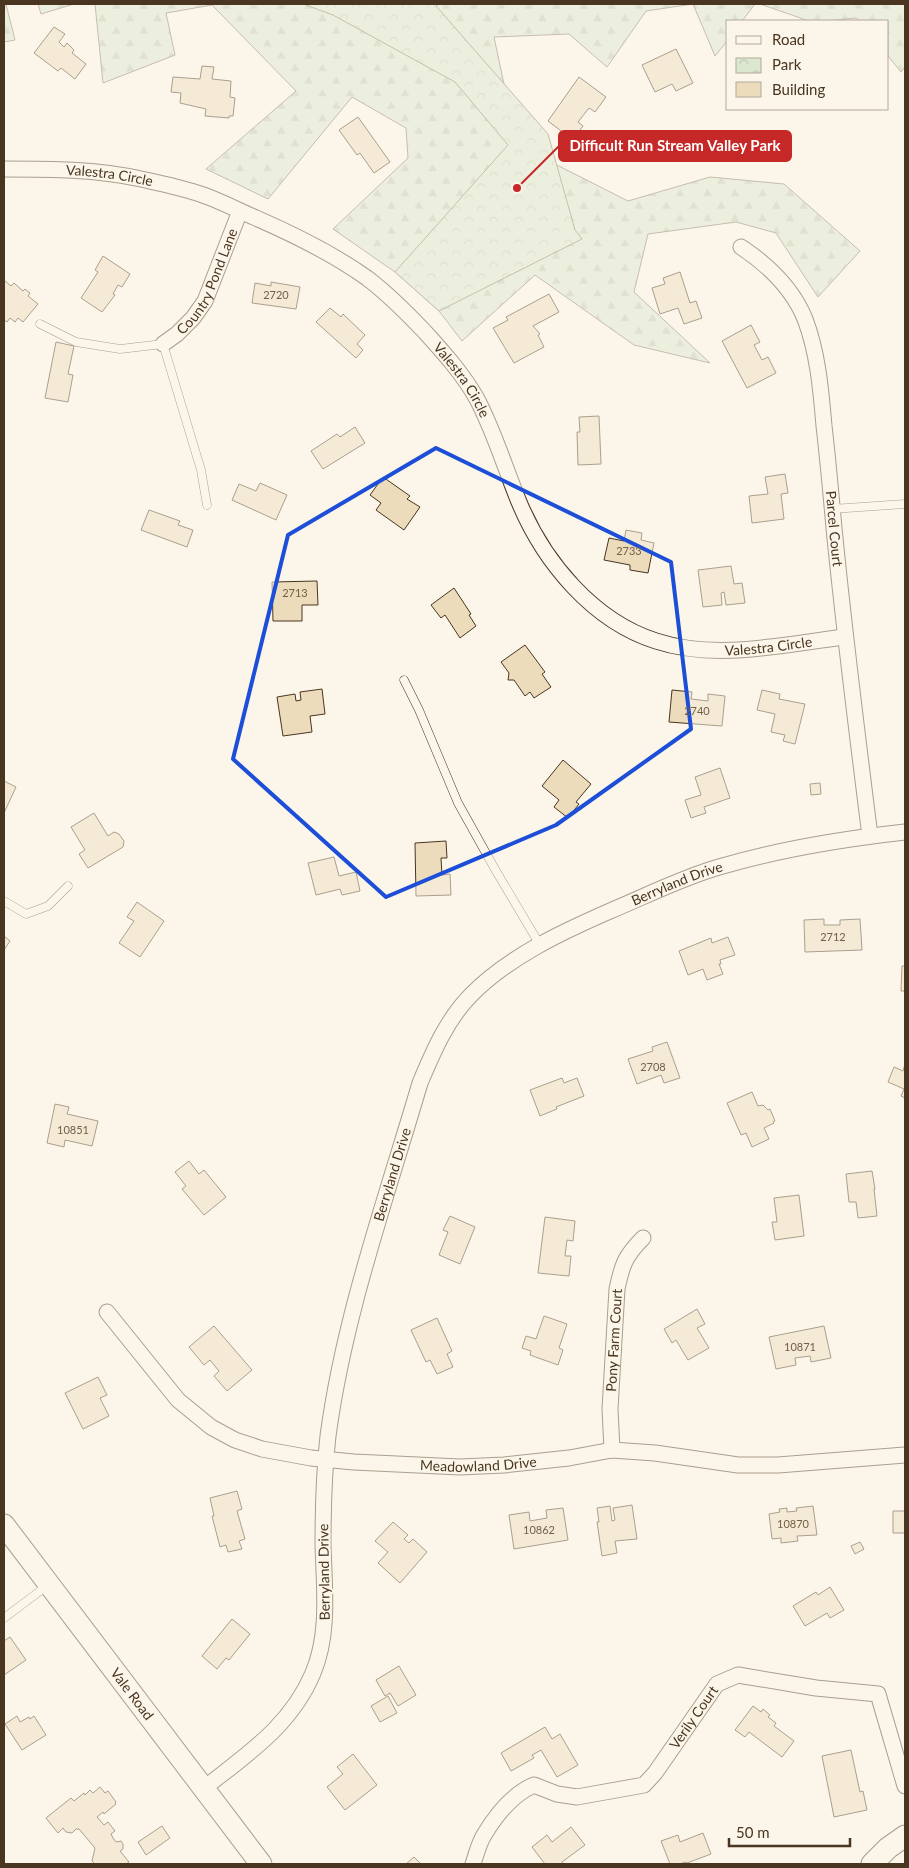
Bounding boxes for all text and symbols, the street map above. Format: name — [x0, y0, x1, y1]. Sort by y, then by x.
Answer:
legend — [726, 20, 889, 110]
text: Road — [772, 30, 805, 48]
text: Park — [772, 55, 802, 73]
text: Building — [772, 80, 825, 98]
callout: Difficult Run Stream Valley Park — [559, 131, 791, 161]
text: Difficult Run Stream Valley Park — [569, 136, 782, 154]
street label: Valestra Circle — [66, 161, 155, 189]
street label: Country Pond Lane — [173, 226, 240, 338]
house number: 2720 — [263, 288, 289, 301]
street label: Valestra Circle — [430, 339, 494, 420]
street label: Parcel Court — [823, 490, 847, 567]
house number: 2733 — [616, 544, 642, 557]
house number: 2713 — [282, 586, 308, 599]
street label: Valestra Circle — [724, 633, 813, 658]
house number: 2740 — [684, 704, 710, 717]
street label: Berryland Drive — [628, 857, 724, 909]
house number: 2712 — [820, 930, 846, 943]
house number: 2708 — [640, 1060, 666, 1073]
house number: 10851 — [57, 1123, 89, 1136]
street label: Berryland Drive — [369, 1126, 414, 1223]
street label: Pony Farm Court — [602, 1288, 625, 1392]
house number: 10871 — [784, 1340, 816, 1353]
street label: Meadowland Drive — [420, 1453, 537, 1475]
house number: 10870 — [777, 1517, 810, 1530]
house number: 10862 — [523, 1523, 555, 1536]
street label: Berryland Drive — [314, 1524, 333, 1620]
street label: Vale Road — [107, 1664, 158, 1723]
street label: Verily Court — [665, 1682, 721, 1752]
scale bar — [729, 1816, 850, 1848]
text: 50 m — [736, 1823, 770, 1841]

